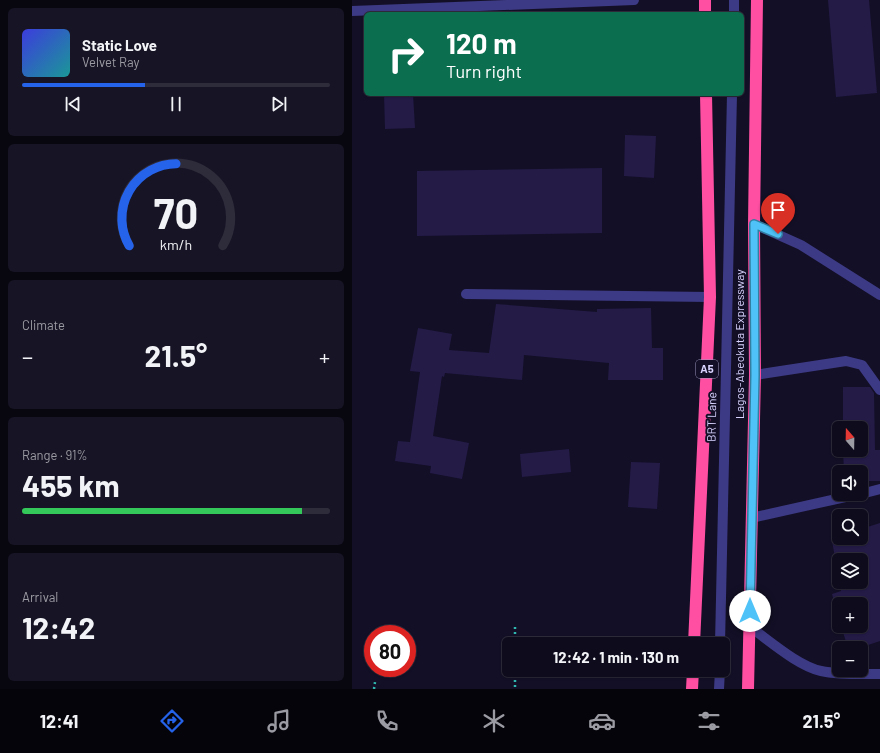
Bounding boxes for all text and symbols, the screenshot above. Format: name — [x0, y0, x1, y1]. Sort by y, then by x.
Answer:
text: 120 m — [446, 26, 517, 60]
icon: right — [380, 28, 432, 80]
text: Static Love — [82, 36, 157, 54]
text: Velvet Ray — [82, 54, 140, 70]
text: Turn right — [446, 60, 522, 82]
icon: previous — [62, 93, 84, 115]
icon: pause — [165, 93, 187, 115]
icon: next — [268, 93, 290, 115]
text: 70 — [154, 187, 198, 237]
pin — [761, 193, 795, 234]
icon: arrive — [767, 199, 789, 221]
text: km/h — [160, 236, 192, 253]
street label: Lagos-Abeokuta Expressway — [732, 269, 746, 419]
text: Climate — [22, 317, 65, 333]
text: 21.5° — [145, 337, 207, 373]
text: − — [22, 343, 33, 369]
text: + — [319, 343, 330, 369]
road number: A5 — [696, 360, 718, 378]
street label: BRT Lane — [704, 392, 718, 442]
north arrow — [832, 421, 868, 457]
map controls — [832, 421, 868, 677]
text: Range · 91% — [22, 447, 88, 463]
button: sound — [832, 465, 868, 501]
text: 455 km — [22, 467, 120, 503]
button: search — [832, 509, 868, 545]
button: layers — [832, 553, 868, 589]
text: Arrival — [22, 589, 58, 605]
position arrow — [729, 590, 771, 632]
button: + — [832, 597, 868, 633]
text: 12:42 — [22, 609, 95, 645]
speed limit sign: 80 — [364, 625, 416, 677]
button: − — [832, 641, 868, 677]
text: 12:42 · 1 min · 130 m — [553, 648, 679, 666]
icon: directions — [158, 707, 186, 735]
icon: music — [265, 707, 293, 735]
icon: phone — [373, 707, 401, 735]
icon: climate — [480, 707, 508, 735]
icon: car — [588, 707, 616, 735]
icon: filters — [695, 707, 723, 735]
text: 12:41 — [40, 710, 78, 732]
text: 21.5° — [803, 710, 840, 732]

